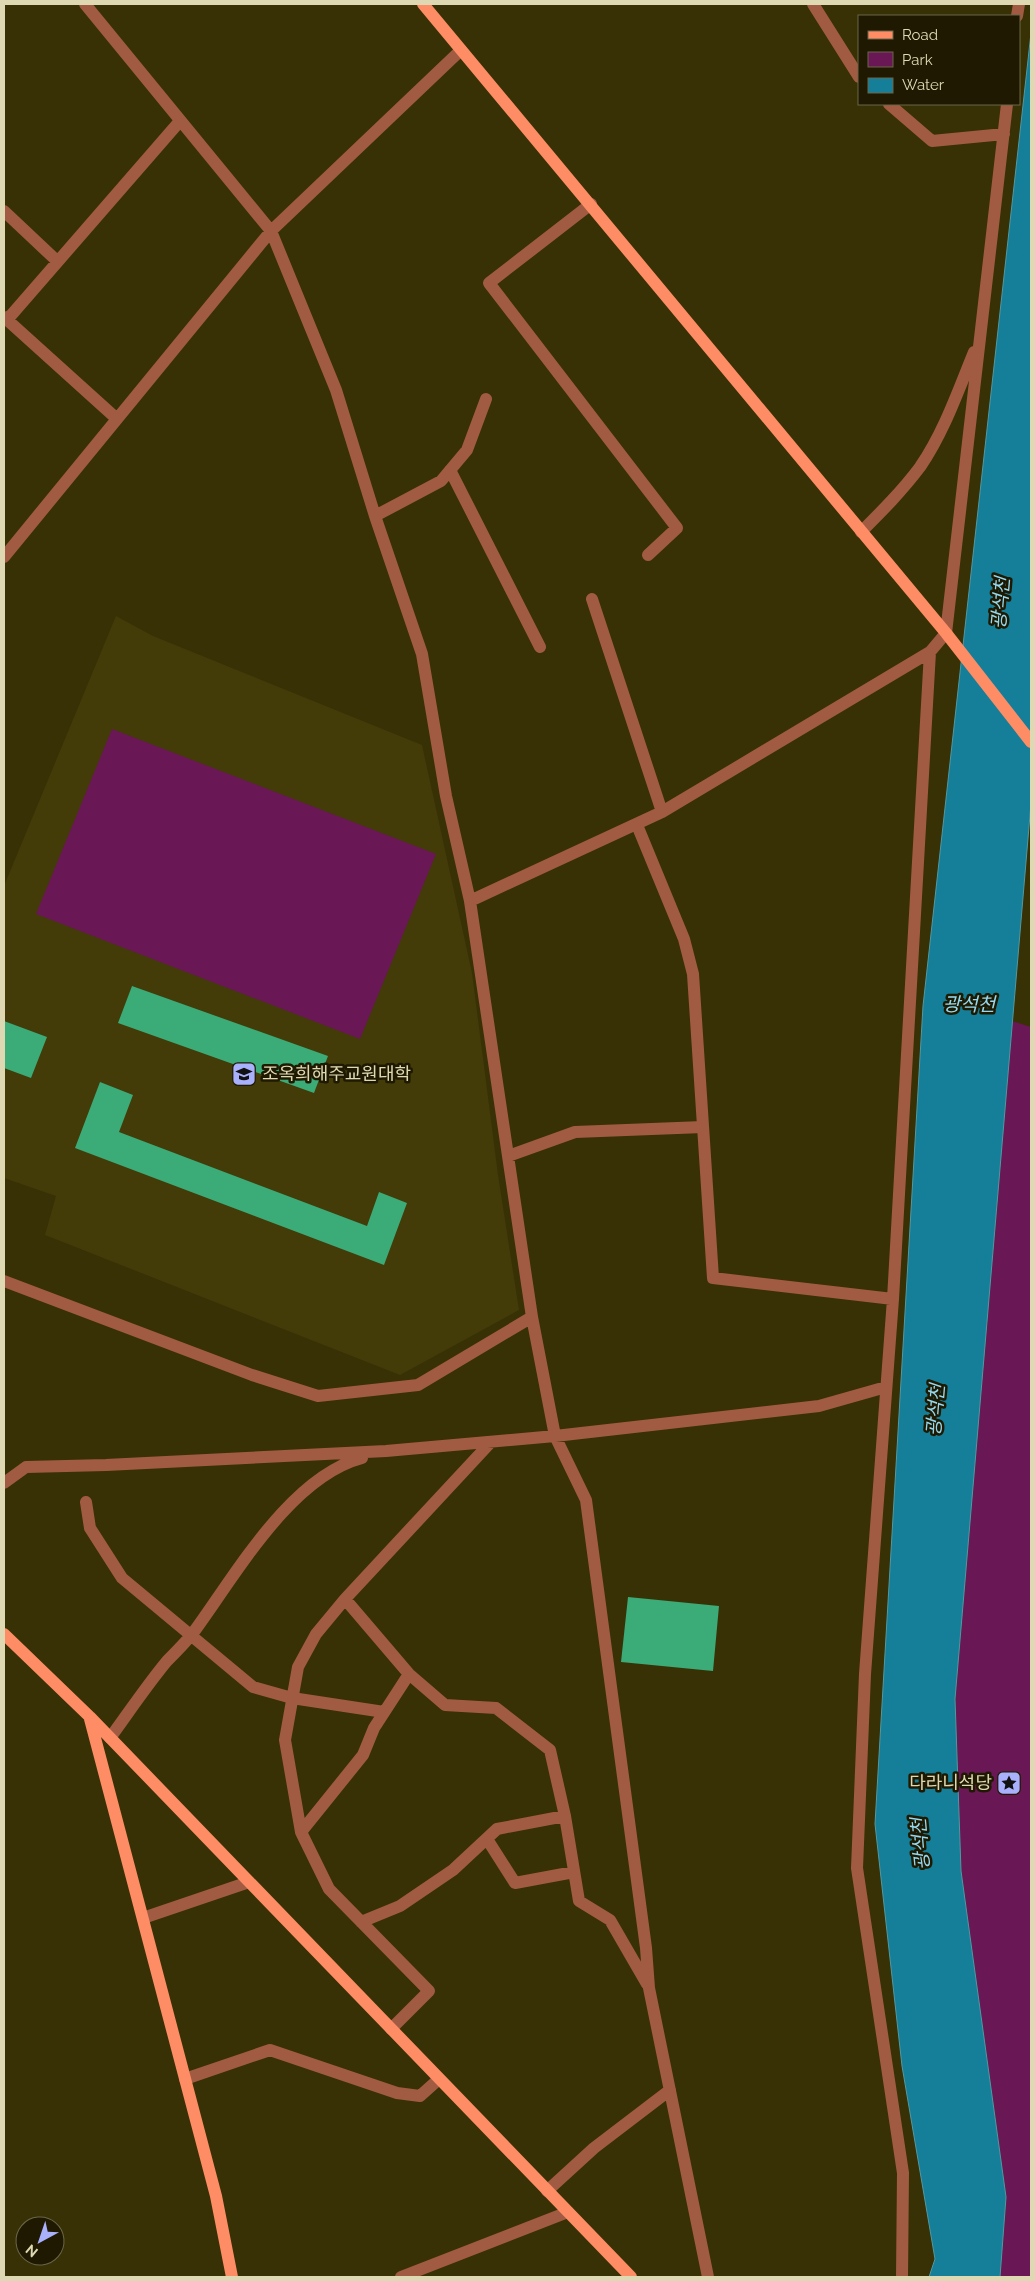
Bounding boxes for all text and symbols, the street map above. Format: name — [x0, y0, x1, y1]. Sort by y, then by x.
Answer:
legend — [858, 15, 1020, 105]
text: Road — [902, 26, 938, 44]
text: Park — [902, 51, 933, 69]
text: Water — [902, 76, 945, 94]
water label: 광석천 — [987, 574, 1013, 630]
water label: 광석천 — [943, 993, 997, 1015]
school or university icon: 조옥희해주교원대학 — [231, 1061, 257, 1087]
place label: 조옥희해주교원대학 — [262, 1063, 411, 1084]
water label: 광석천 — [922, 1381, 948, 1437]
place icon: 다라니석당 — [996, 1770, 1022, 1796]
place label: 다라니석당 — [909, 1772, 992, 1793]
water label: 광석천 — [907, 1815, 933, 1871]
north arrow — [15, 2216, 65, 2266]
text: N — [22, 2241, 41, 2261]

